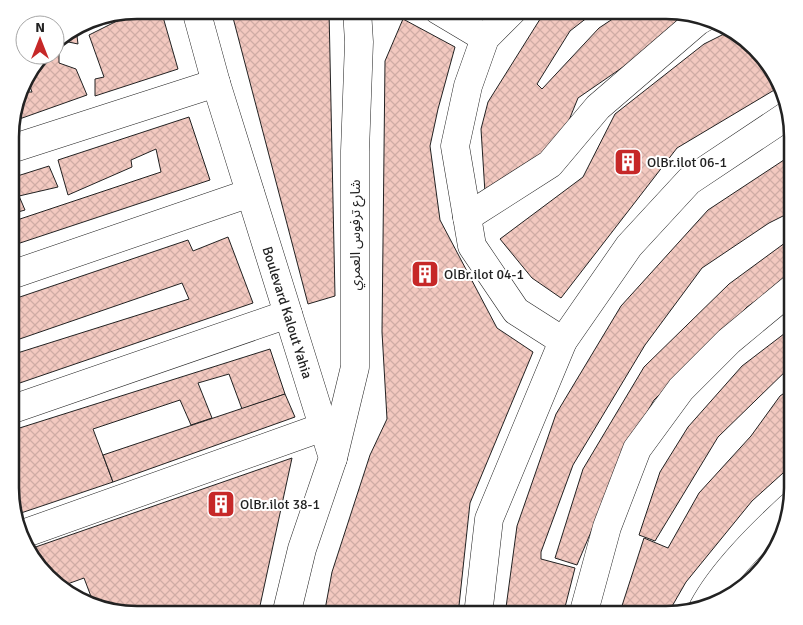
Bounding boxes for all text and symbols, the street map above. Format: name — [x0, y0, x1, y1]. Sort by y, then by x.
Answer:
north arrow — [15, 15, 65, 65]
text: N — [35, 19, 45, 36]
building icon: OlBr.ilot 06-1 — [613, 147, 643, 177]
place label: OlBr.ilot 06-1 — [647, 154, 727, 171]
street label: شارع ترفوس العمري — [347, 179, 366, 291]
street label: Boulevard Kalout Yahia — [258, 244, 316, 381]
building icon: OlBr.ilot 04-1 — [410, 259, 440, 289]
place label: OlBr.ilot 04-1 — [444, 266, 524, 283]
building icon: OlBr.ilot 38-1 — [206, 489, 236, 519]
place label: OlBr.ilot 38-1 — [240, 496, 320, 513]

